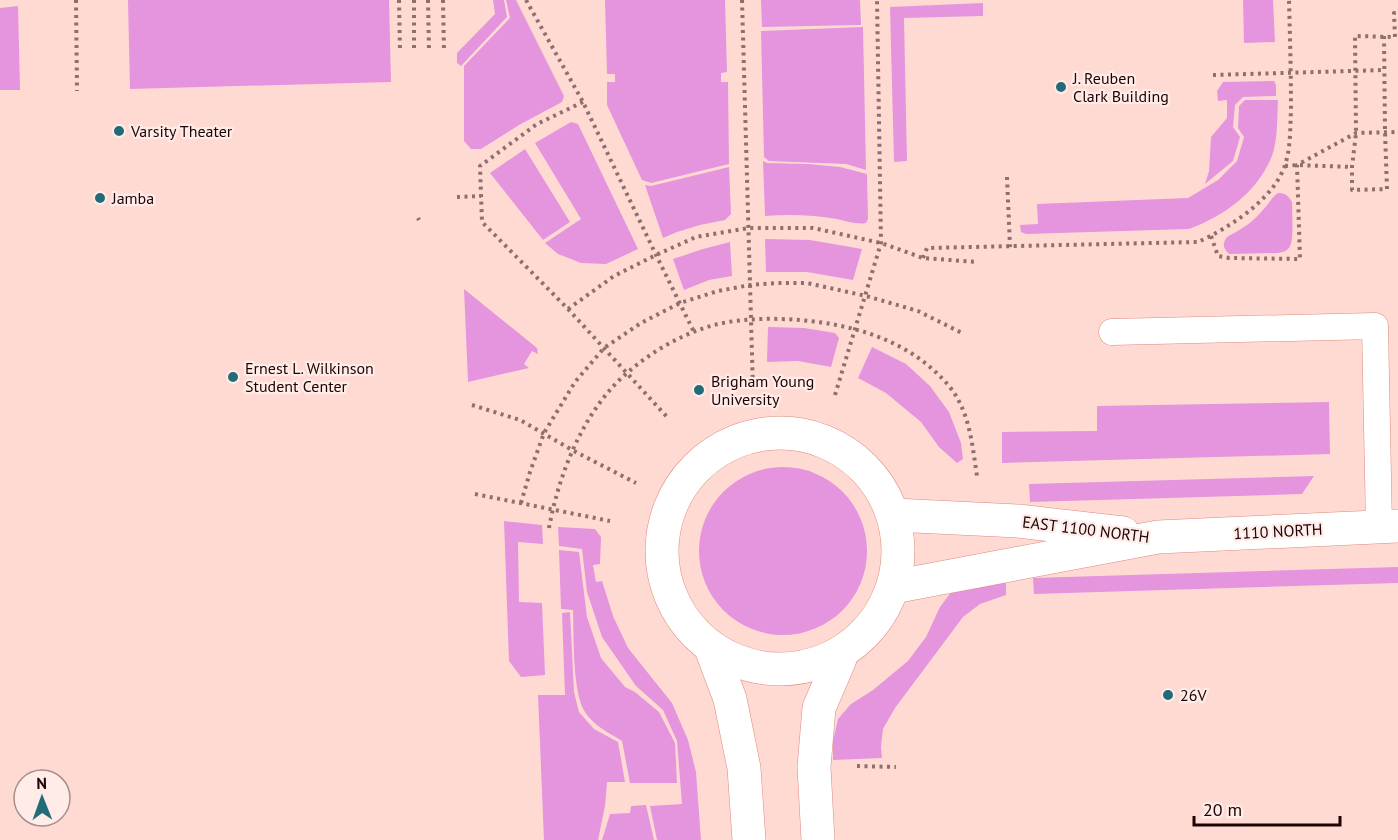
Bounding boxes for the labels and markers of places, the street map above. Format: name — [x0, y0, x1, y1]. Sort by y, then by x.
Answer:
place label: J. Reuben Clark Building — [1072, 68, 1169, 106]
marker: J. Reuben Clark Building — [1054, 80, 1068, 94]
place label: Varsity Theater — [130, 121, 233, 141]
marker: Varsity Theater — [112, 124, 126, 138]
place label: Jamba — [111, 188, 154, 208]
marker: Jamba — [93, 191, 107, 205]
place label: Ernest L. Wilkinson Student Center — [245, 358, 374, 396]
marker: Ernest L. Wilkinson Student Center — [226, 370, 240, 384]
place label: Brigham Young University — [711, 371, 814, 409]
marker: Brigham Young University — [692, 383, 706, 397]
place label: 26V — [1180, 685, 1207, 705]
marker: 26V — [1161, 688, 1175, 702]

